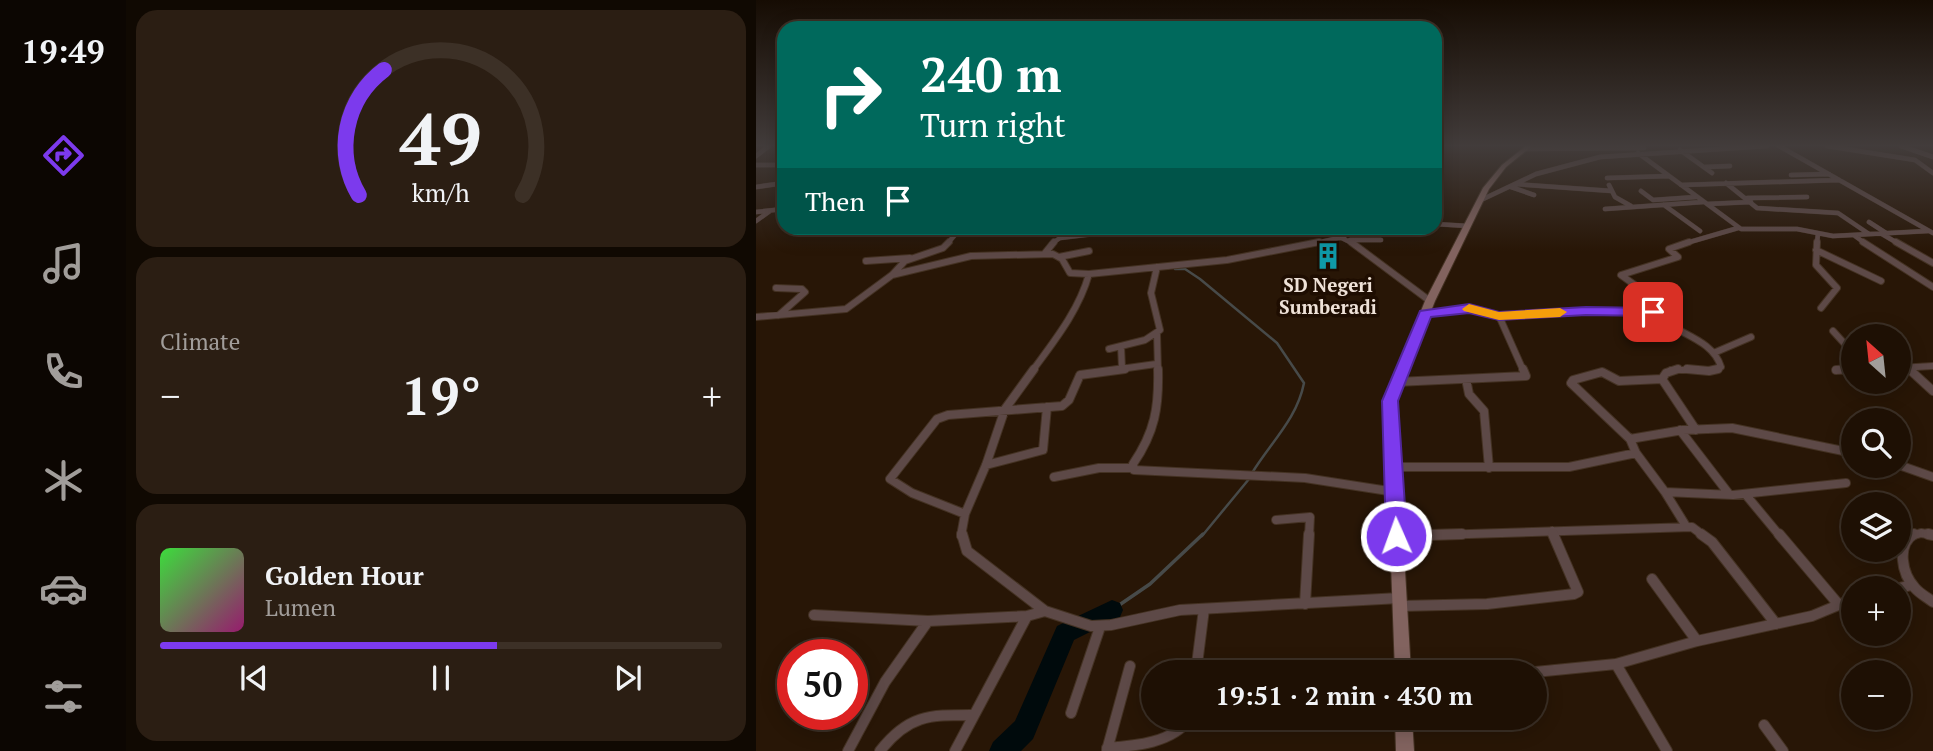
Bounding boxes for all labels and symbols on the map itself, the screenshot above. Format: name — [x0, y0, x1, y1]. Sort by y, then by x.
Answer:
building icon: SD Negeri Sumberadi — [1313, 241, 1343, 271]
place label: SD Negeri Sumberadi — [1279, 272, 1377, 319]
pin — [1623, 282, 1683, 342]
north arrow — [1841, 324, 1911, 394]
position arrow — [1359, 499, 1433, 573]
speed limit sign: 50 — [777, 639, 868, 730]

